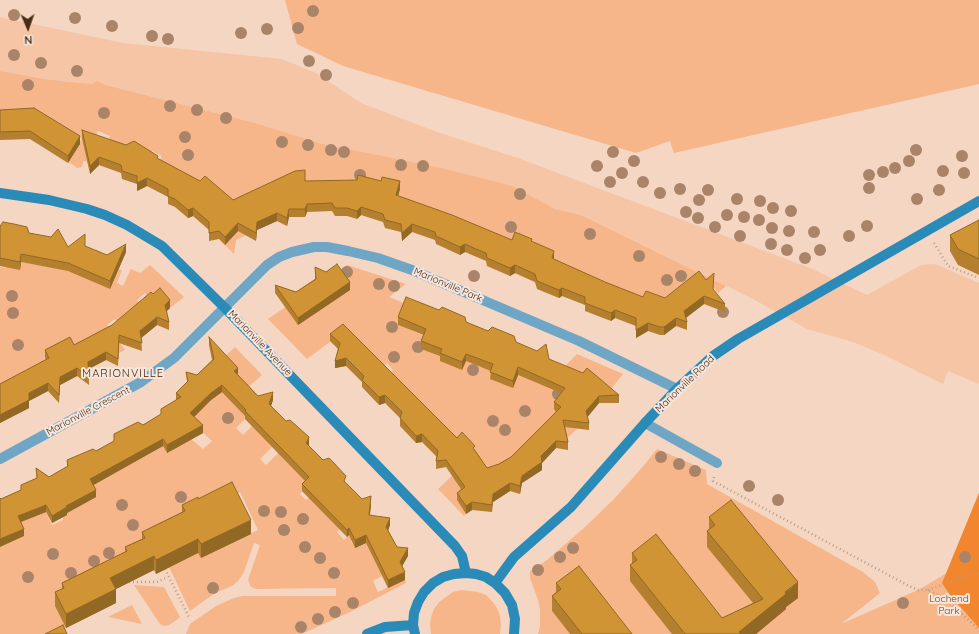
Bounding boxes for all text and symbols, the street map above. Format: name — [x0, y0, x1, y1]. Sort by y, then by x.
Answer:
north arrow — [8, 8, 48, 48]
text: N — [24, 33, 33, 47]
street label: Marionville Park — [412, 265, 484, 305]
street label: Marionville Avenue — [226, 308, 294, 378]
street label: Marionville Road — [653, 353, 717, 415]
district label: MARIONVILLE — [82, 367, 164, 381]
street label: Marionville Crescent — [44, 384, 132, 438]
park label: Lochend Park — [929, 593, 969, 616]

